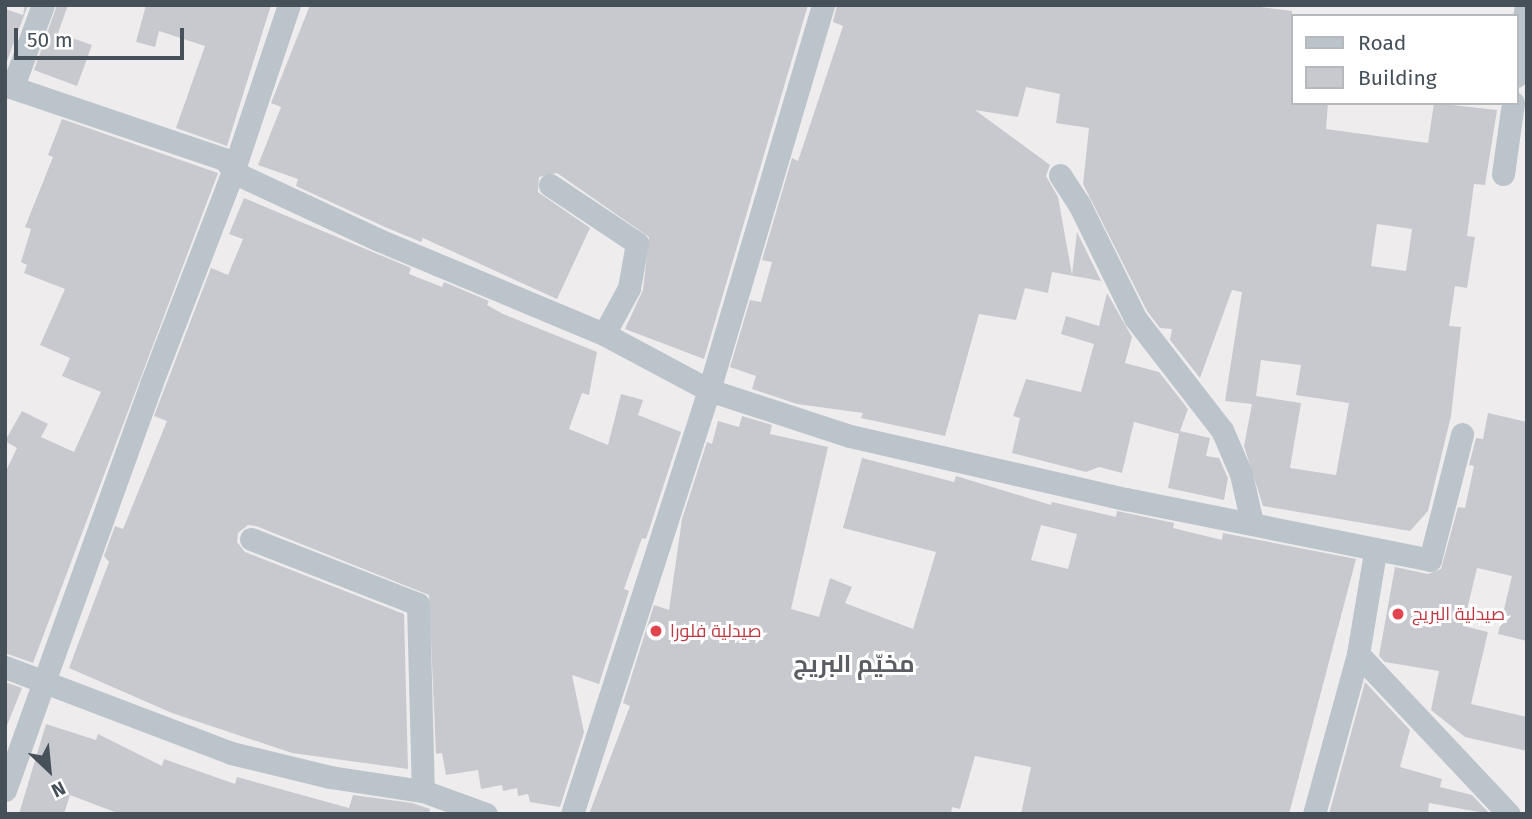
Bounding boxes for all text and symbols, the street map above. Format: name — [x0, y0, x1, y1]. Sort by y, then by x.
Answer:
scale bar — [18, 14, 187, 58]
legend — [1290, 14, 1518, 105]
text: 50 m — [27, 27, 73, 53]
text: Road — [1358, 30, 1406, 56]
text: Building — [1358, 65, 1437, 91]
place label: صيدلية البريج — [1412, 603, 1505, 625]
marker: صيدلية البريج — [1390, 606, 1406, 622]
place label: صيدلية فلورا — [670, 620, 762, 642]
marker: صيدلية فلورا — [648, 623, 664, 639]
district label: مخيّم البريج — [793, 651, 915, 679]
north arrow — [14, 735, 84, 805]
text: N — [48, 776, 69, 802]

